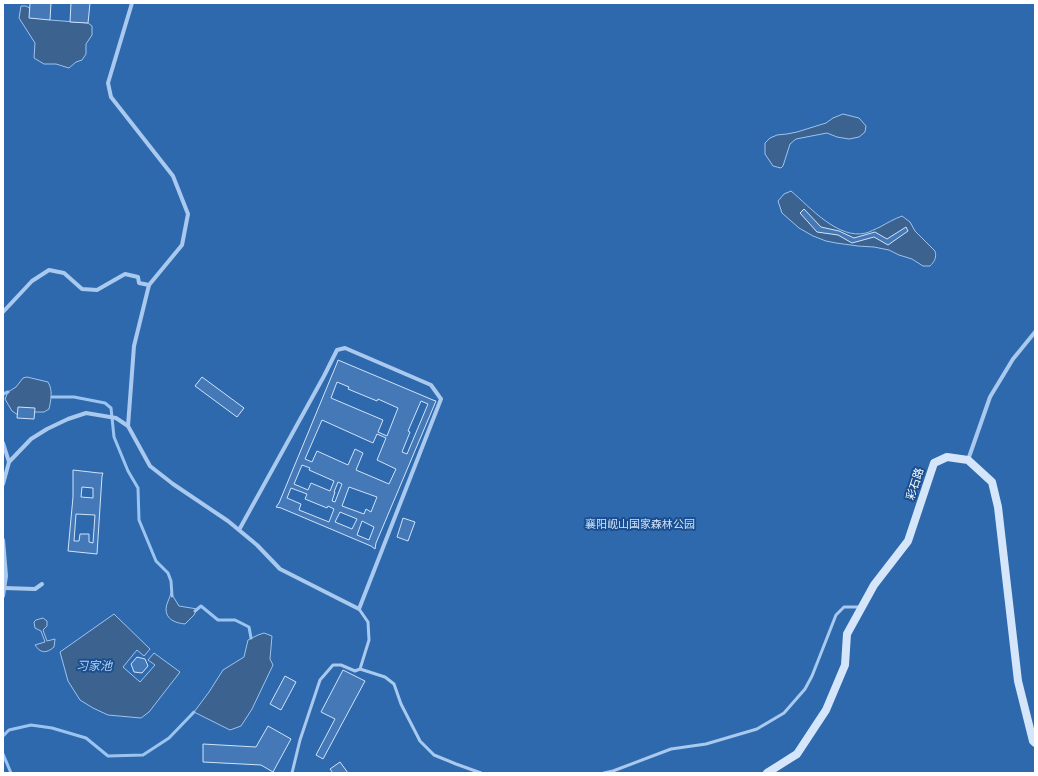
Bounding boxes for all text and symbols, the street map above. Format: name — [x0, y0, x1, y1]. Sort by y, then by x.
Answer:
street label: 彩石路 — [904, 466, 926, 502]
park label: 襄阳岘山国家森林公园 — [585, 518, 695, 531]
water label: 习家池 — [76, 659, 113, 673]

